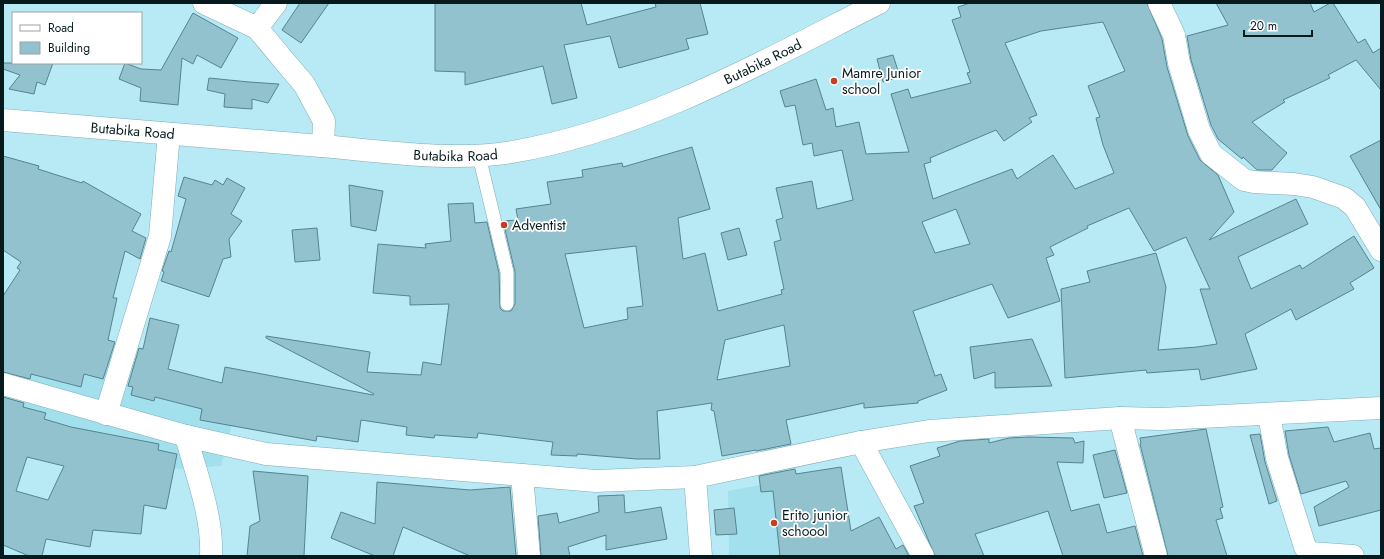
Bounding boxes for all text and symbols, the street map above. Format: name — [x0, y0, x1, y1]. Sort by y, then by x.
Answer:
legend — [12, 12, 142, 64]
scale bar — [1244, 12, 1312, 38]
text: 20 m — [1250, 17, 1277, 35]
text: Road — [48, 19, 74, 37]
street label: Butabika Road — [720, 34, 805, 89]
text: Building — [48, 39, 90, 57]
place label: Mamre Junior school — [842, 63, 921, 99]
marker: Mamre Junior school — [829, 76, 839, 86]
street label: Butabika Road — [90, 117, 175, 144]
street label: Butabika Road — [413, 144, 499, 166]
place label: Adventist — [512, 215, 566, 235]
marker: Adventist — [499, 220, 509, 230]
place label: Erito junior schoool — [782, 505, 848, 541]
marker: Erito junior schoool — [769, 518, 779, 528]

